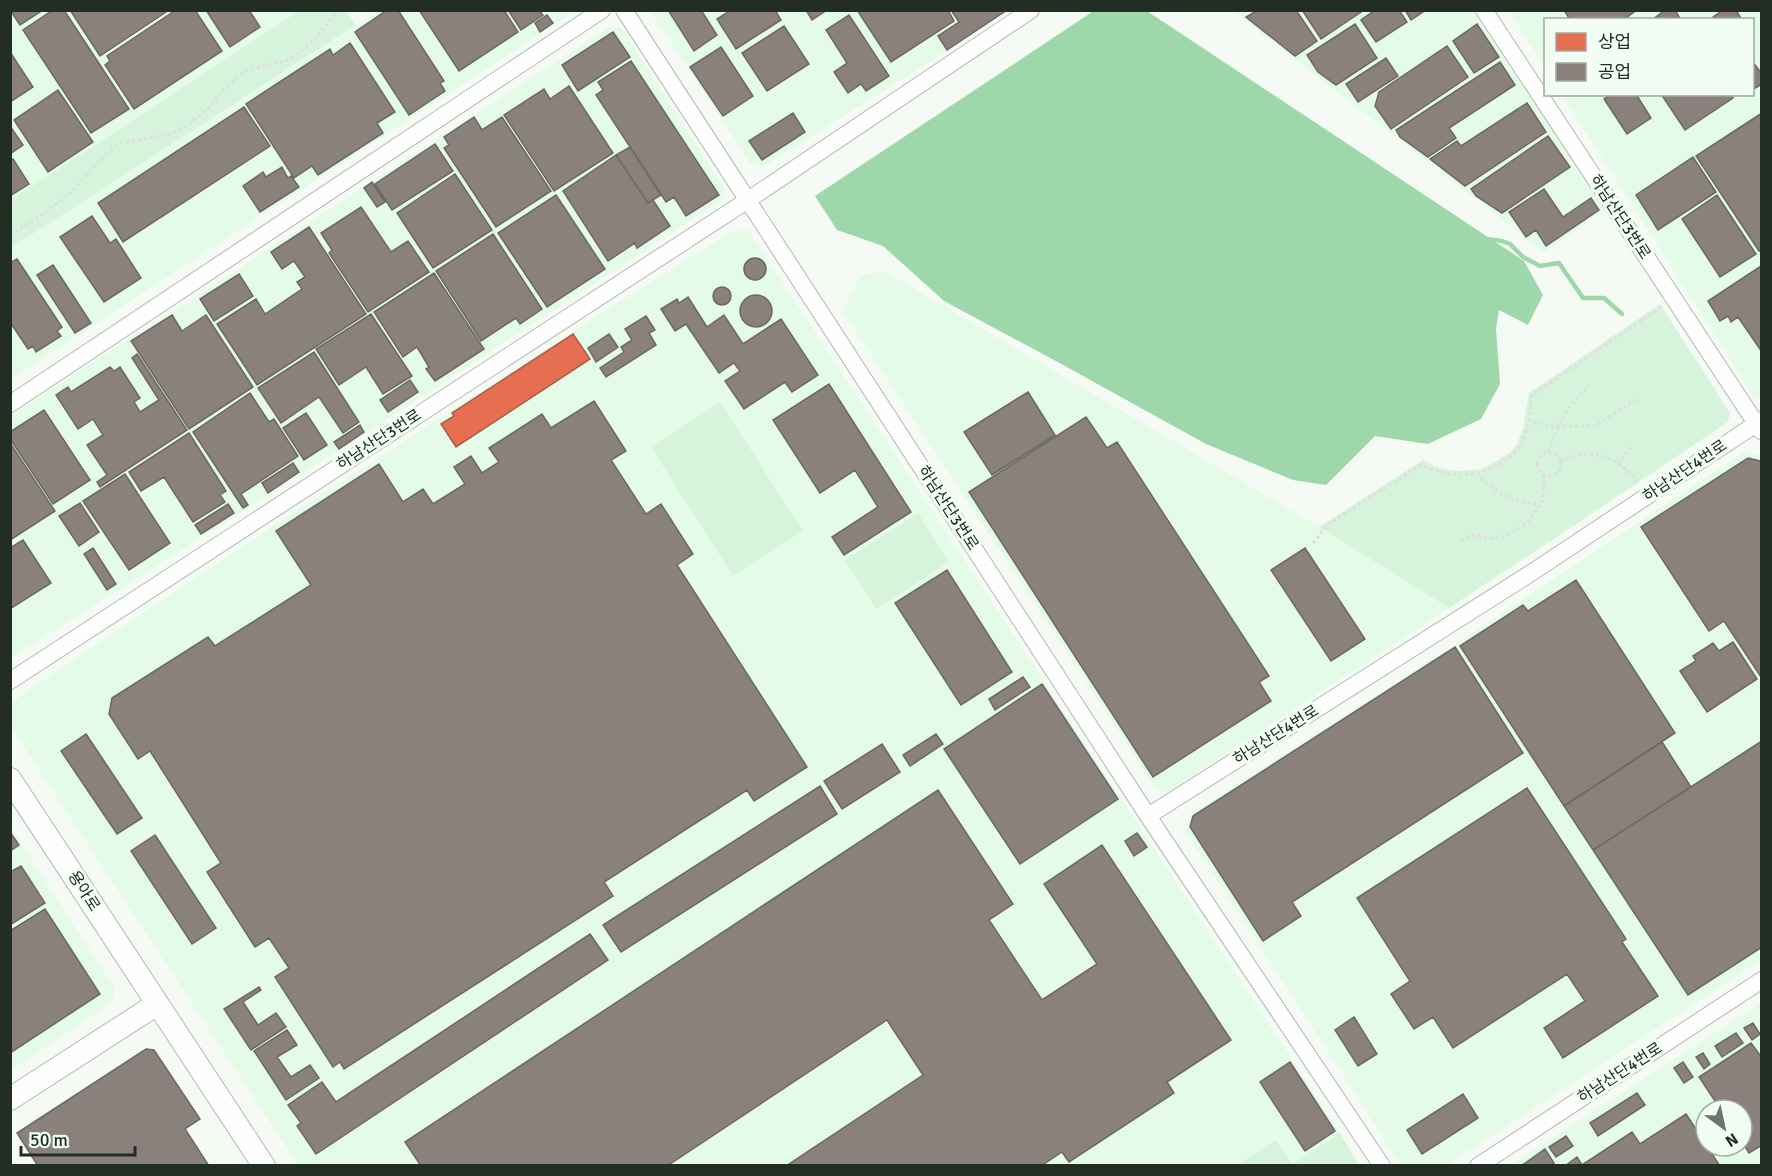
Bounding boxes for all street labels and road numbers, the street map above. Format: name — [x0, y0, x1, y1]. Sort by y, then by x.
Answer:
street label: 하남산단3번로 — [1585, 171, 1655, 263]
street label: 하남산단3번로 — [333, 405, 425, 475]
street label: 하남산단4번로 — [1639, 435, 1731, 506]
street label: 하남산단3번로 — [913, 462, 983, 554]
street label: 하남산단4번로 — [1230, 701, 1323, 769]
street label: 용아로 — [64, 867, 105, 915]
street label: 하남산단4번로 — [1574, 1038, 1666, 1108]

